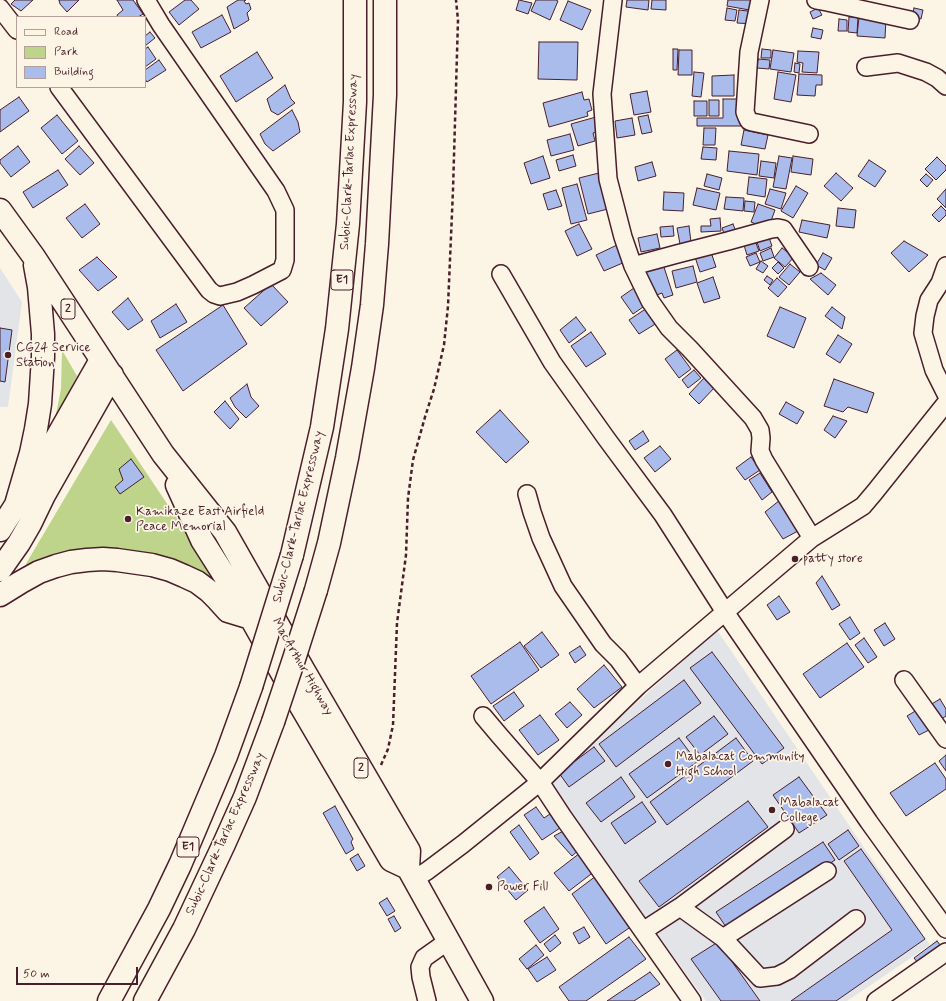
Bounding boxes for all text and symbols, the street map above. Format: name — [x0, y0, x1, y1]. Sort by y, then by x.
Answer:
legend — [16, 16, 146, 88]
text: Road — [54, 24, 78, 40]
text: Park — [54, 44, 78, 60]
text: Building — [54, 64, 94, 80]
street label: Subic-Clark-Tarlac Expressway — [338, 73, 362, 251]
road number: E1 — [331, 270, 353, 290]
road number: 2 — [61, 299, 75, 319]
place label: CG24 Service Station — [16, 340, 91, 371]
marker: CG24 Service Station — [3, 350, 13, 360]
street label: Subic-Clark-Tarlac Expressway — [270, 430, 328, 604]
place label: Kamikaze East Airfield Peace Memorial — [136, 504, 264, 535]
marker: Kamikaze East Airfield Peace Memorial — [123, 514, 133, 524]
place label: patty store — [803, 551, 863, 567]
marker: patty store — [790, 554, 800, 564]
street label: MacArthur Highway — [268, 616, 336, 718]
place label: Mabalacat Community High School — [676, 749, 805, 780]
street label: Subic-Clark-Tarlac Expressway — [183, 750, 269, 918]
road number: 2 — [354, 758, 368, 778]
marker: Mabalacat Community High School — [663, 759, 673, 769]
place label: Mabalacat College — [780, 795, 839, 826]
marker: Mabalacat College — [767, 805, 777, 815]
road number: E1 — [177, 837, 199, 857]
place label: Power Fill — [497, 879, 548, 895]
marker: Power Fill — [484, 882, 494, 892]
scale bar — [18, 959, 140, 985]
text: 50 m — [23, 966, 50, 982]

